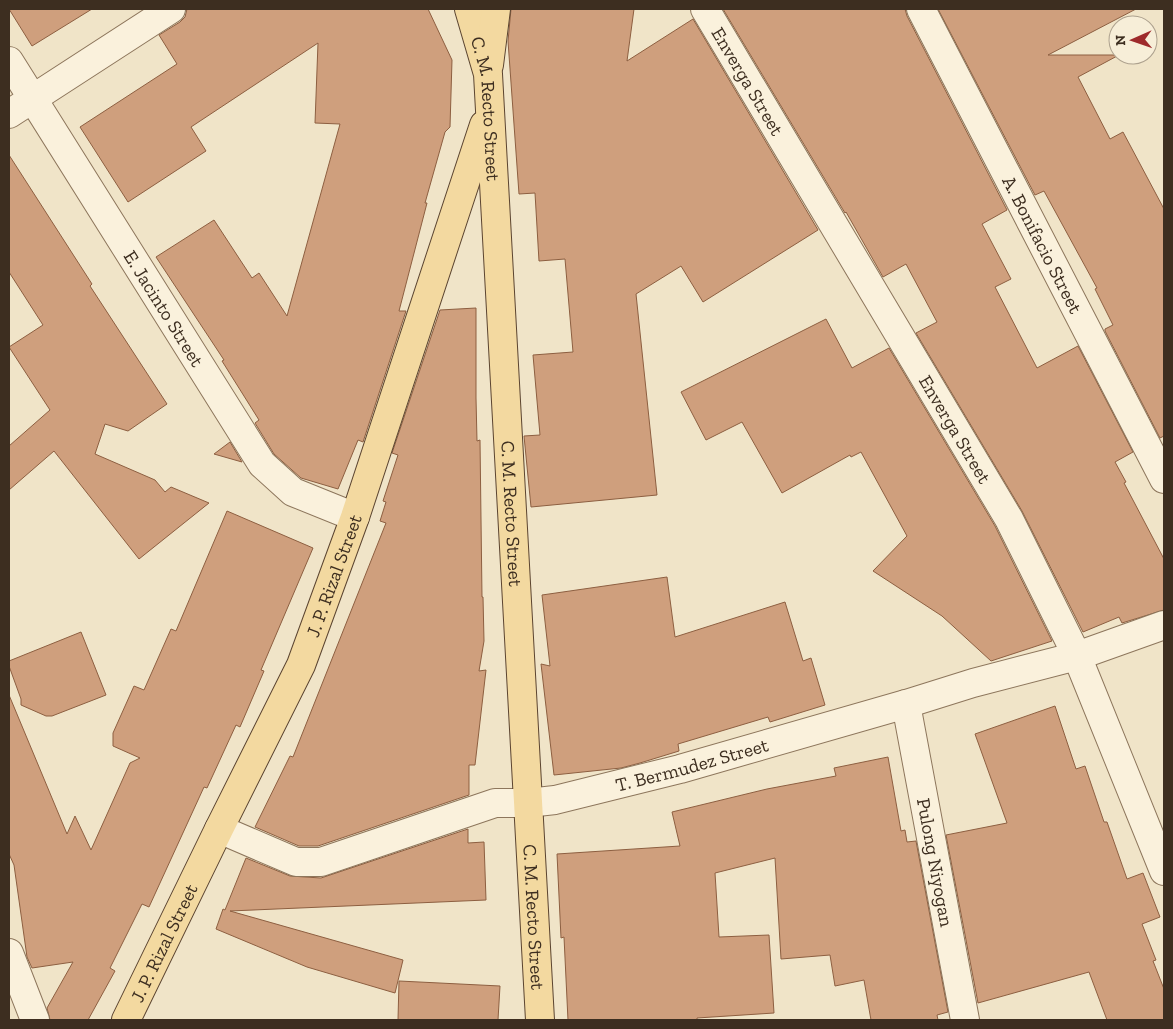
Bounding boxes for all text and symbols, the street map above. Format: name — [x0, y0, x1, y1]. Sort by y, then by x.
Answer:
north arrow — [1108, 15, 1158, 65]
street label: Enverga Street — [706, 23, 789, 140]
street label: C. M. Recto Street — [466, 34, 505, 182]
text: N — [1112, 34, 1129, 46]
street label: A. Bonifacio Street — [997, 172, 1087, 317]
street label: E. Jacinto Street — [119, 246, 209, 371]
street label: Enverga Street — [914, 371, 996, 488]
street label: C. M. Recto Street — [496, 440, 527, 587]
street label: J. P. Rizal Street — [301, 511, 367, 640]
street label: T. Bermudez Street — [613, 733, 771, 797]
street label: Pulong Niyogan — [912, 796, 958, 929]
street label: C. M. Recto Street — [518, 843, 549, 991]
street label: J. P. Rizal Street — [126, 880, 203, 1006]

